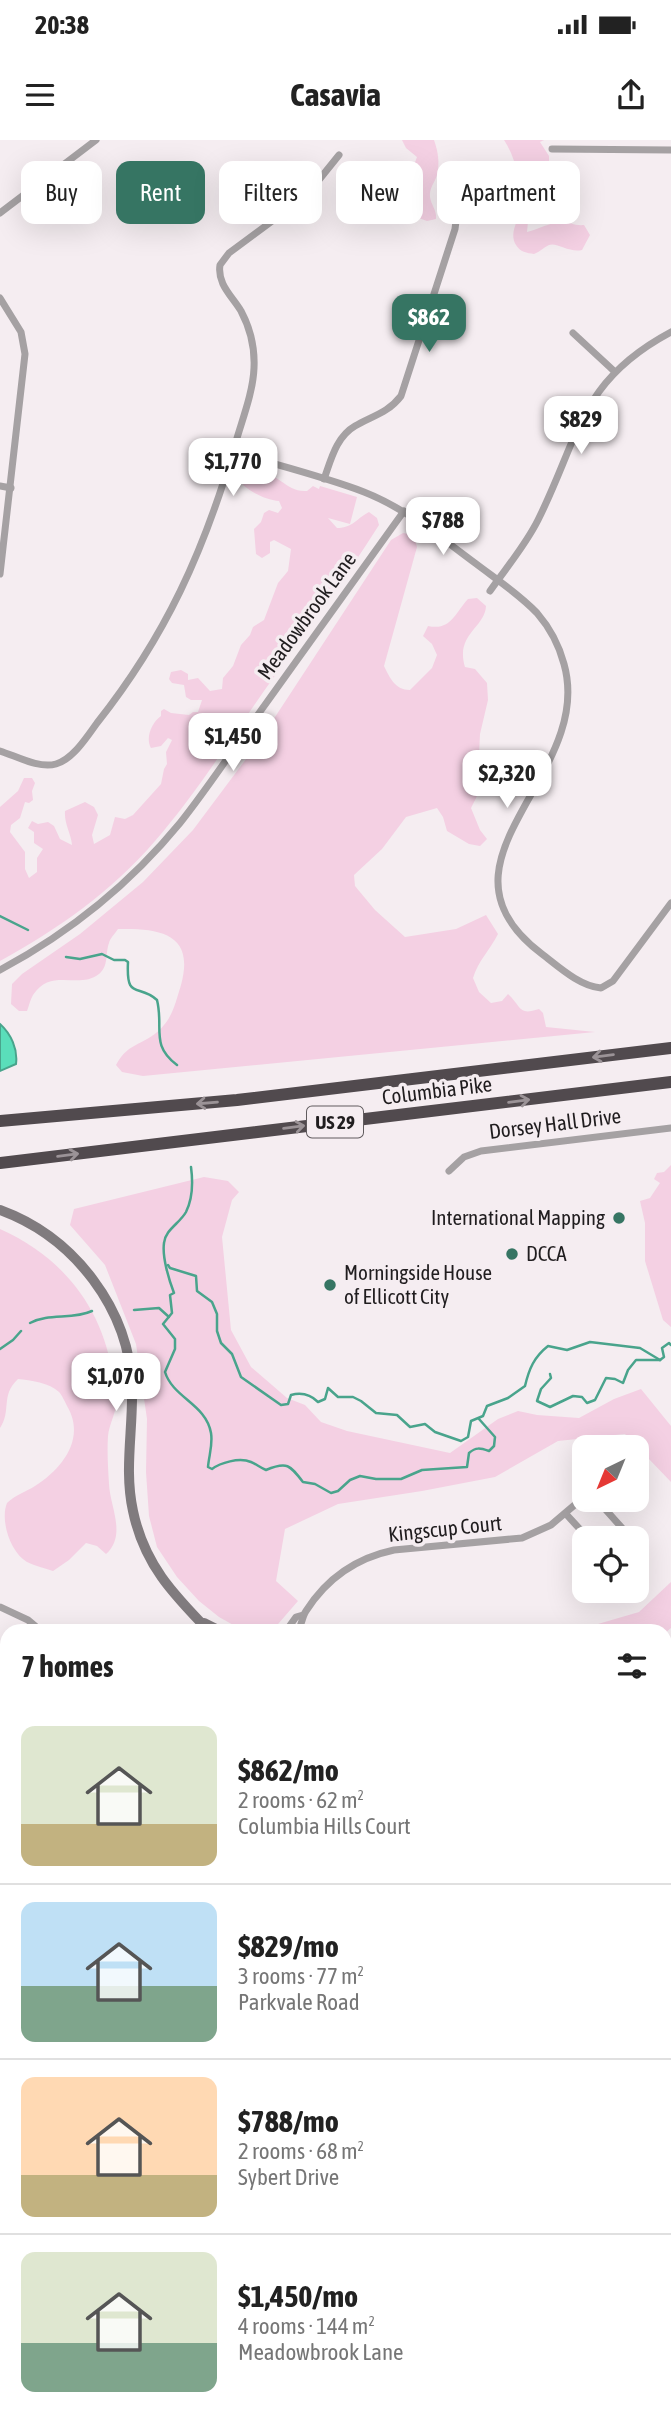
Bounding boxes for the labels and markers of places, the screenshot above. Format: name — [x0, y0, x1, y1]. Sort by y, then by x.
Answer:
pin: $862 — [388, 294, 470, 354]
pin: $829 — [540, 396, 622, 456]
pin: $1,770 — [176, 438, 290, 498]
pin: $788 — [402, 498, 484, 557]
pin: $1,450 — [176, 714, 290, 773]
pin: $2,320 — [450, 750, 564, 810]
place label: International Mapping — [431, 1205, 605, 1229]
marker: International Mapping — [611, 1210, 627, 1226]
place label: DCCA — [526, 1241, 567, 1265]
marker: DCCA — [504, 1246, 520, 1262]
place label: Morningside House of Ellicott City — [344, 1260, 492, 1308]
marker: Morningside House of Ellicott City — [322, 1277, 338, 1293]
pin: $1,070 — [59, 1354, 173, 1413]

